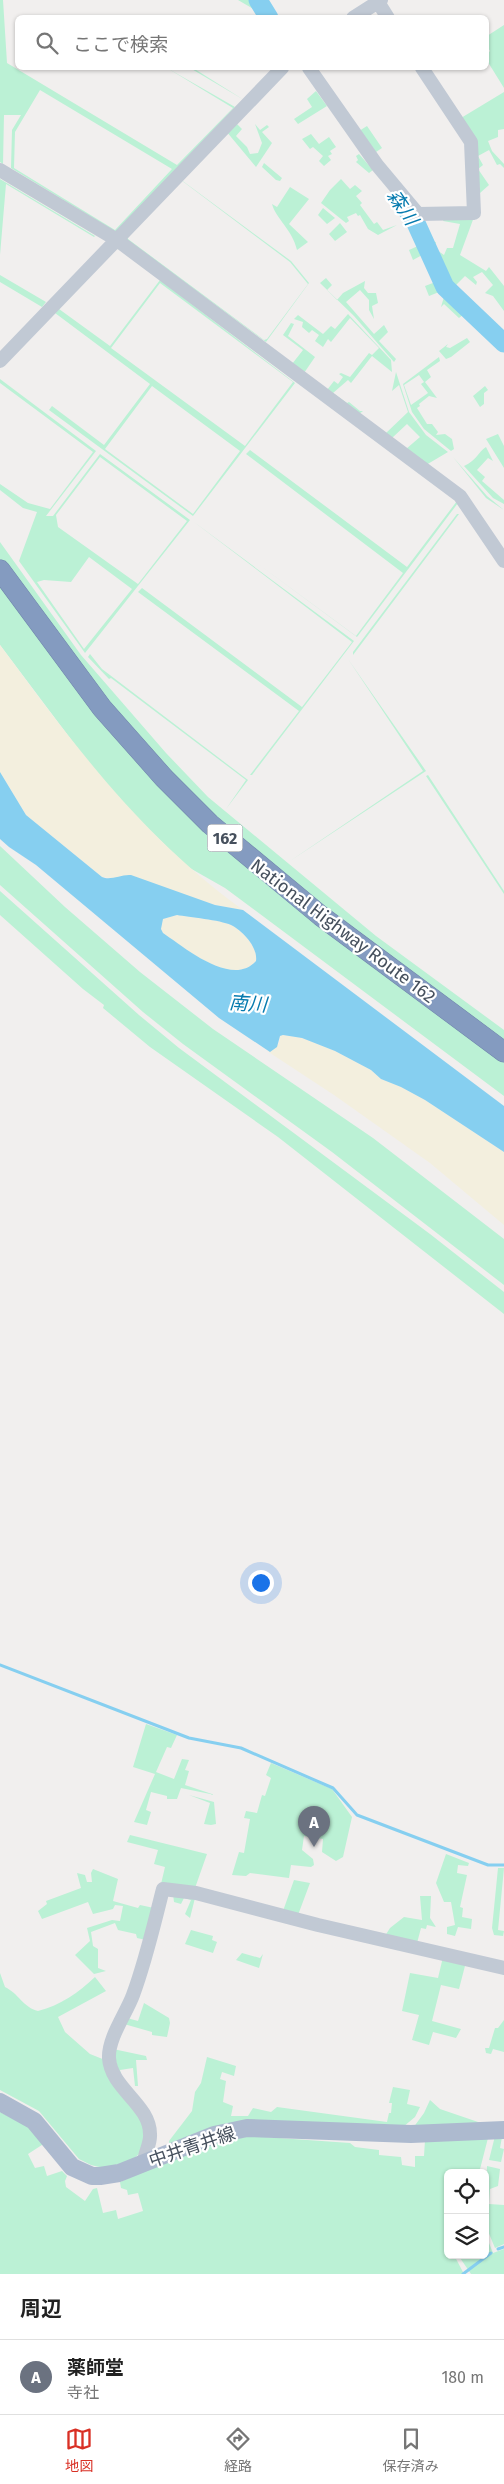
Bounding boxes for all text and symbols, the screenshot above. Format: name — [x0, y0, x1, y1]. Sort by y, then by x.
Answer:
search box — [15, 15, 489, 70]
icon: search — [33, 29, 61, 57]
text: ここで検索 — [73, 33, 168, 56]
water label: 森川 — [382, 185, 424, 231]
road number: 162 — [208, 824, 242, 851]
street label: National Highway Route 162 — [246, 854, 440, 1008]
water label: 南川 — [228, 991, 270, 1016]
your location — [248, 1570, 274, 1596]
pin: A — [298, 1806, 330, 1847]
street label: 中井青井線 — [146, 2122, 238, 2172]
map controls — [444, 2169, 489, 2259]
button: locate — [444, 2169, 489, 2214]
button: layers — [444, 2214, 489, 2259]
text: 周辺 — [20, 2296, 62, 2322]
text: 薬師堂 — [67, 2356, 124, 2379]
text: A — [31, 2368, 41, 2387]
text: 180 m — [441, 2368, 484, 2387]
text: 寺社 — [67, 2383, 99, 2402]
tab: 地図 — [65, 2425, 93, 2475]
tab: 経路 — [224, 2425, 252, 2475]
tab: 保存済み — [383, 2425, 439, 2475]

